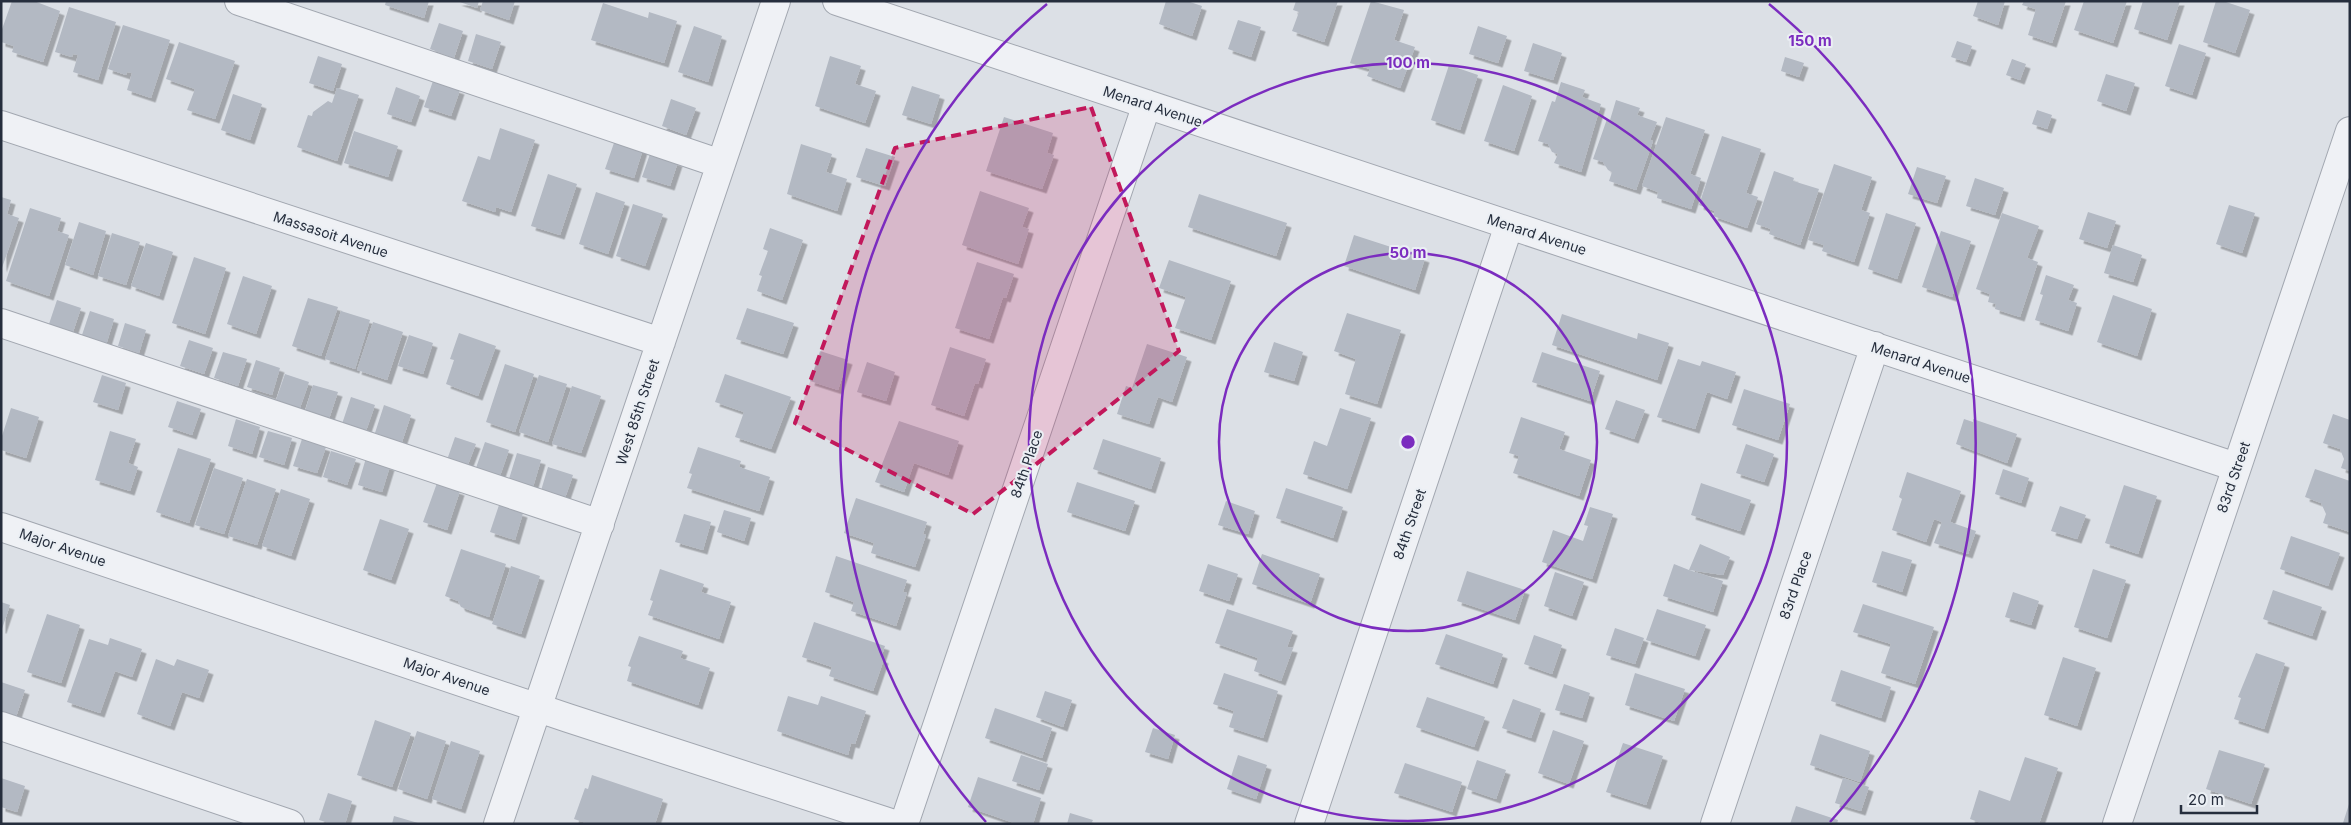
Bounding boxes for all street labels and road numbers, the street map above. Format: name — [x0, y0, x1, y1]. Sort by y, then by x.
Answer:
street label: Menard Avenue — [1101, 82, 1205, 130]
street label: Massasoit Avenue — [271, 207, 391, 261]
street label: Menard Avenue — [1485, 210, 1589, 258]
street label: Menard Avenue — [1869, 338, 1973, 386]
street label: West 85th Street — [612, 356, 662, 467]
street label: 84th Place — [1006, 428, 1046, 500]
street label: 83rd Street — [2213, 439, 2253, 515]
street label: 84th Street — [1389, 486, 1429, 562]
street label: Major Avenue — [17, 524, 109, 570]
street label: 83rd Place — [1775, 549, 1815, 621]
street label: Major Avenue — [401, 653, 493, 699]

